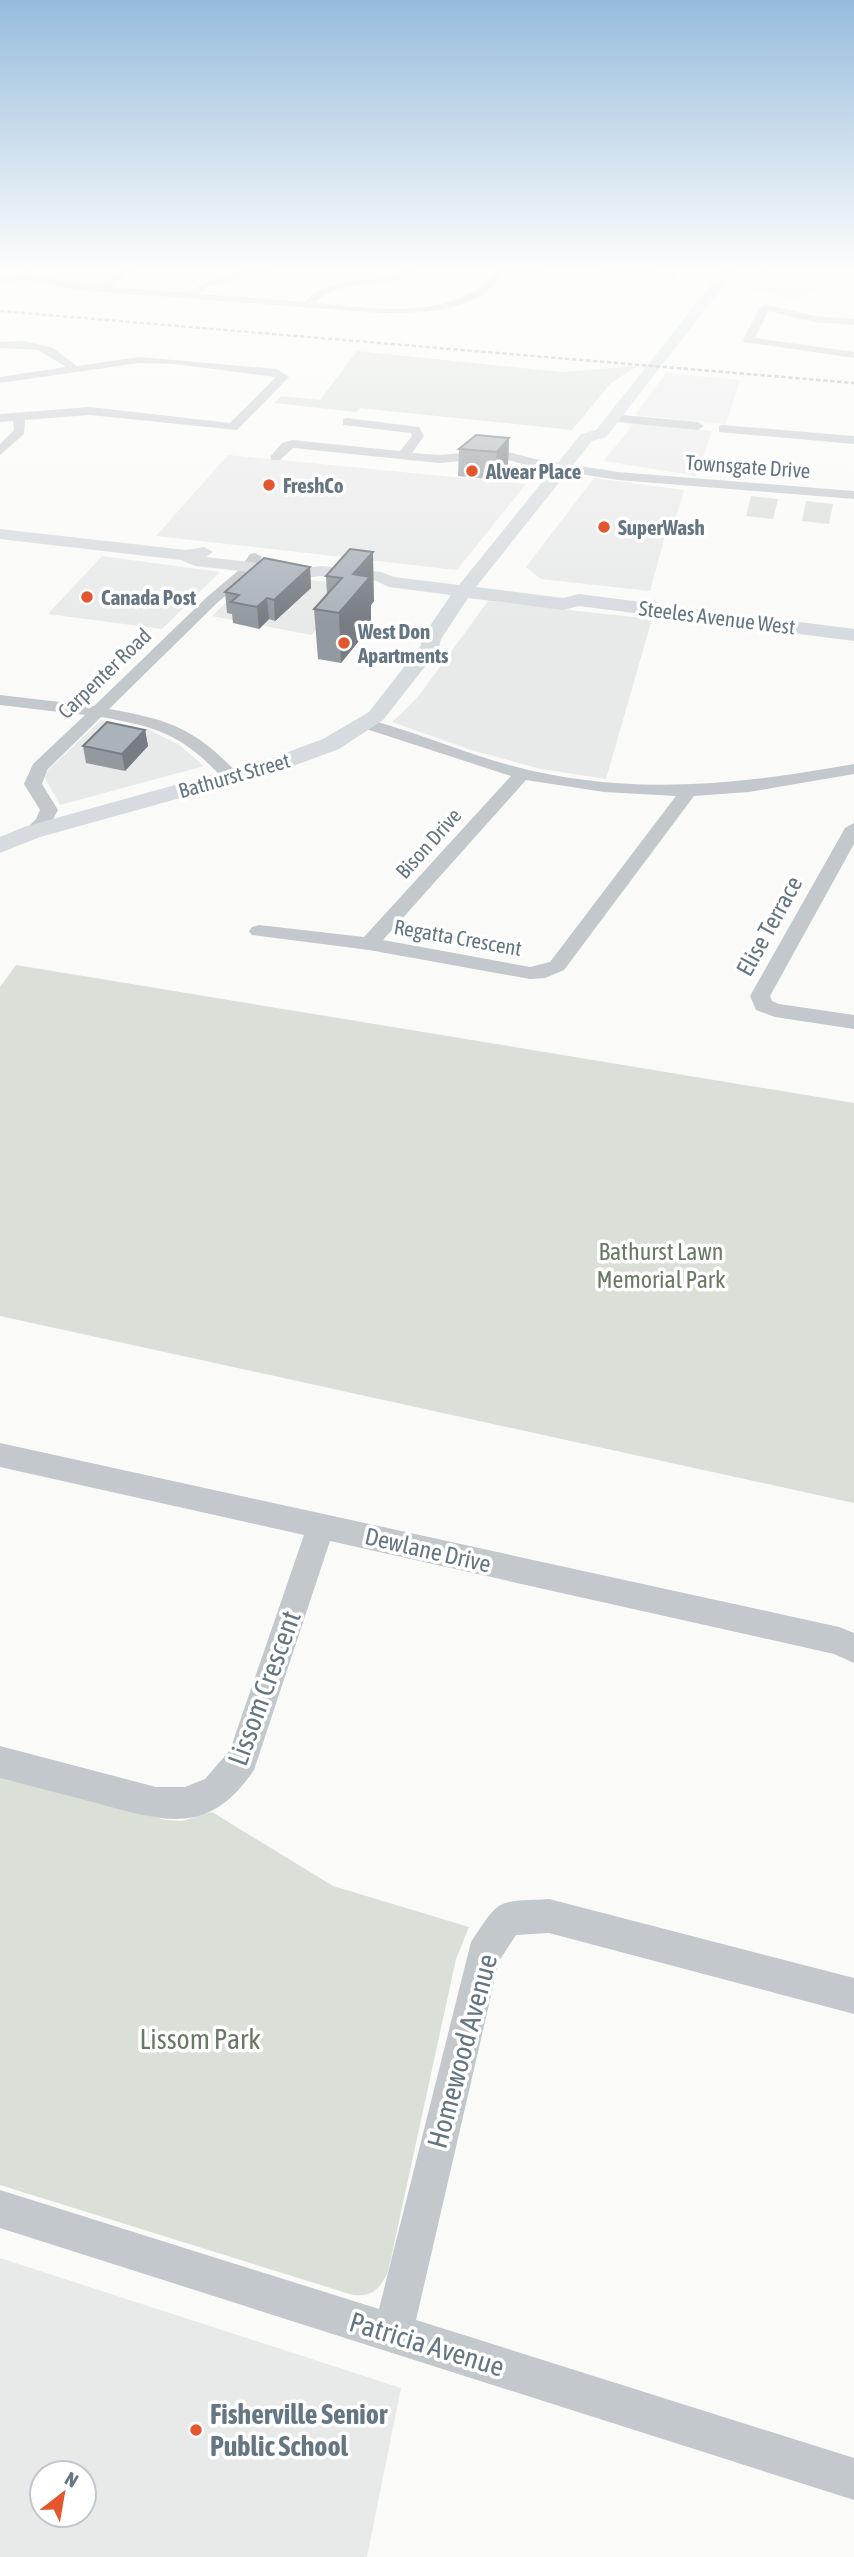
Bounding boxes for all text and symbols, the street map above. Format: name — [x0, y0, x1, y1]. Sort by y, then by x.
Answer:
street label: Townsgate Drive — [685, 450, 811, 482]
place label: Alvear Place — [485, 459, 581, 483]
marker: Alvear Place — [464, 463, 480, 479]
place label: FreshCo — [283, 473, 344, 497]
marker: FreshCo — [261, 477, 277, 493]
place label: SuperWash — [618, 515, 705, 539]
marker: SuperWash — [596, 519, 612, 535]
place label: Canada Post — [101, 585, 196, 609]
marker: Canada Post — [79, 589, 95, 605]
street label: Steeles Avenue West — [637, 595, 797, 639]
place label: West Don Apartments — [357, 619, 449, 667]
street label: Carpenter Road — [53, 623, 155, 723]
marker: West Don Apartments — [336, 635, 352, 651]
street label: Bathurst Street — [176, 748, 292, 802]
street label: Bison Drive — [390, 803, 466, 883]
street label: Elise Terrace — [731, 872, 807, 980]
street label: Regatta Crescent — [392, 914, 524, 960]
park label: Bathurst Lawn Memorial Park — [596, 1238, 726, 1293]
street label: Dewlane Drive — [362, 1522, 494, 1578]
street label: Lissom Crescent — [221, 1606, 307, 1770]
street label: Homewood Avenue — [421, 1951, 503, 2151]
park label: Lissom Park — [140, 2023, 260, 2055]
street label: Patricia Avenue — [346, 2305, 508, 2383]
place label: Fisherville Senior Public School — [210, 2398, 388, 2462]
marker: Fisherville Senior Public School — [188, 2422, 204, 2438]
north arrow — [28, 2459, 98, 2529]
text: N — [61, 2467, 82, 2492]

